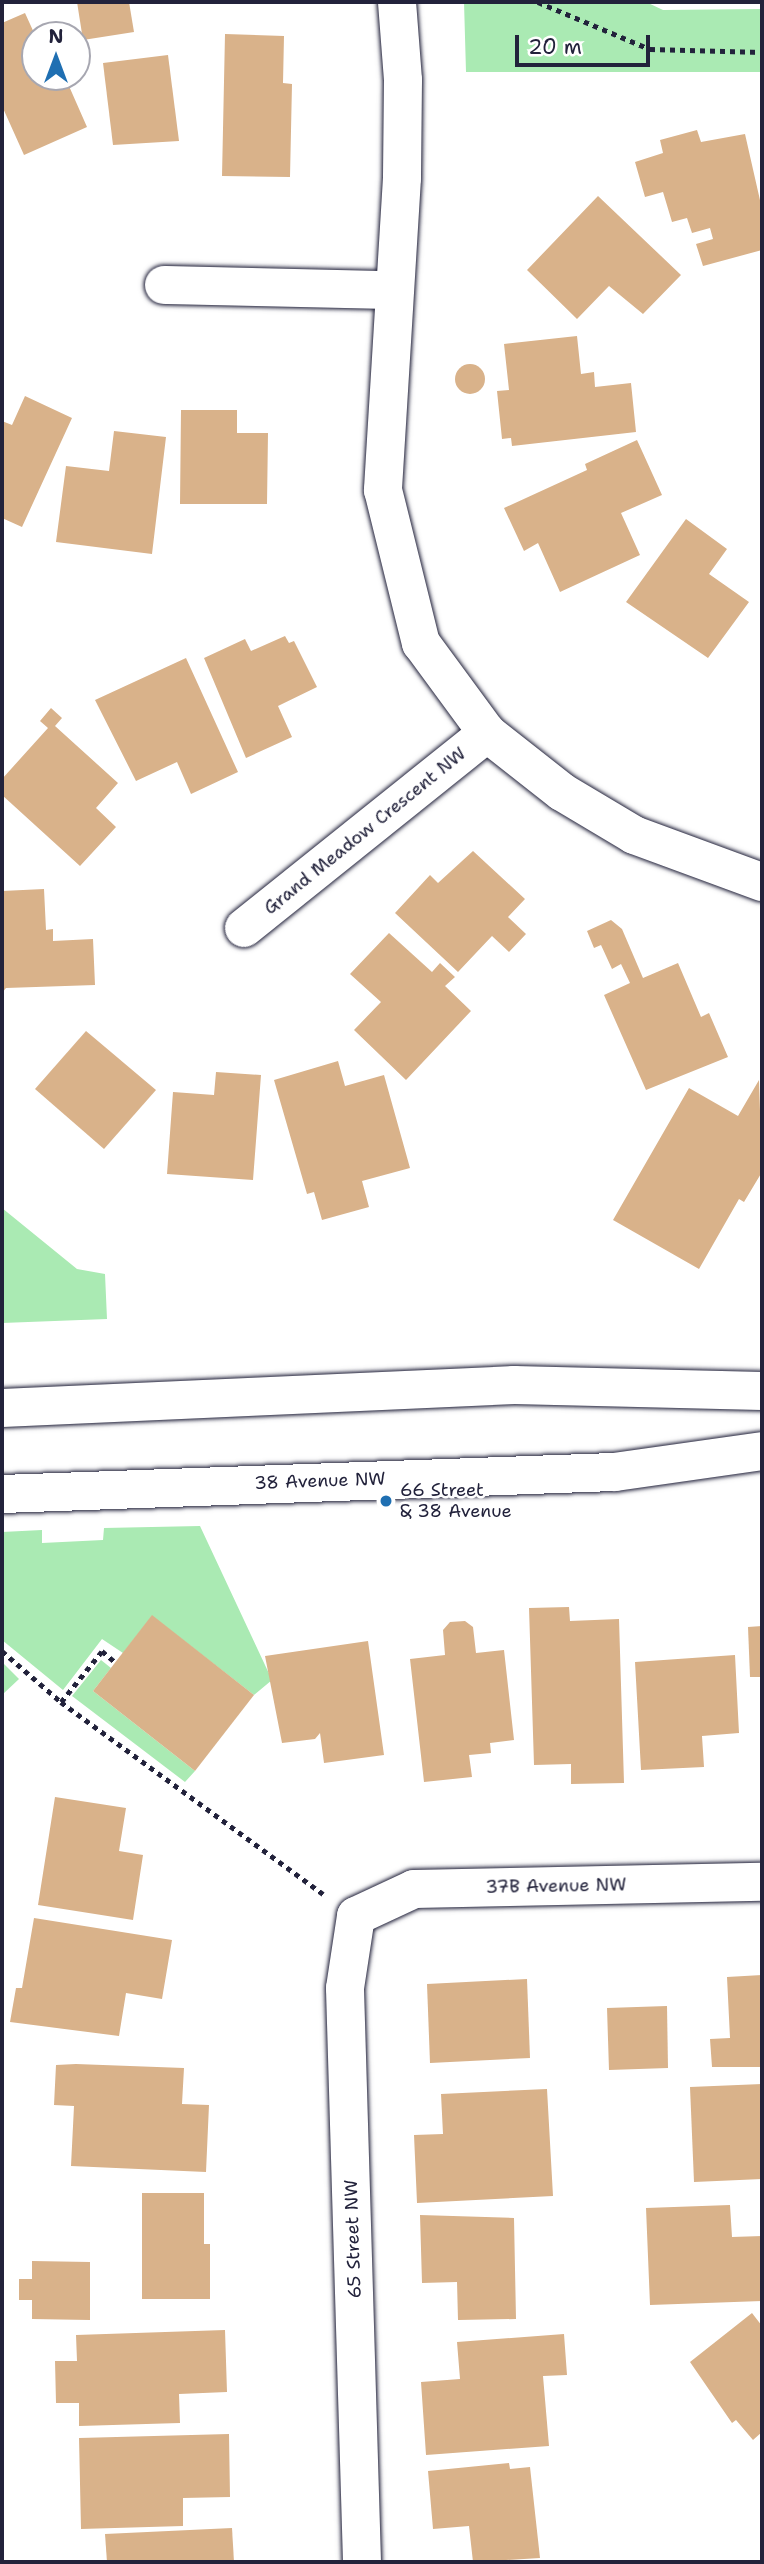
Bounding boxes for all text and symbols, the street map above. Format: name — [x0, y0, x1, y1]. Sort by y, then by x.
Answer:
north arrow — [21, 21, 91, 91]
scale bar — [519, 21, 654, 65]
text: N — [48, 24, 64, 49]
text: 20 m — [528, 33, 582, 61]
street label: Grand Meadow Crescent NW — [260, 743, 470, 919]
street label: 38 Avenue NW — [254, 1468, 386, 1494]
place label: 66 Street & 38 Avenue — [400, 1480, 512, 1522]
marker: 66 Street & 38 Avenue — [378, 1493, 394, 1509]
street label: 37B Avenue NW — [485, 1874, 627, 1898]
street label: 65 Street NW — [340, 2179, 366, 2299]

